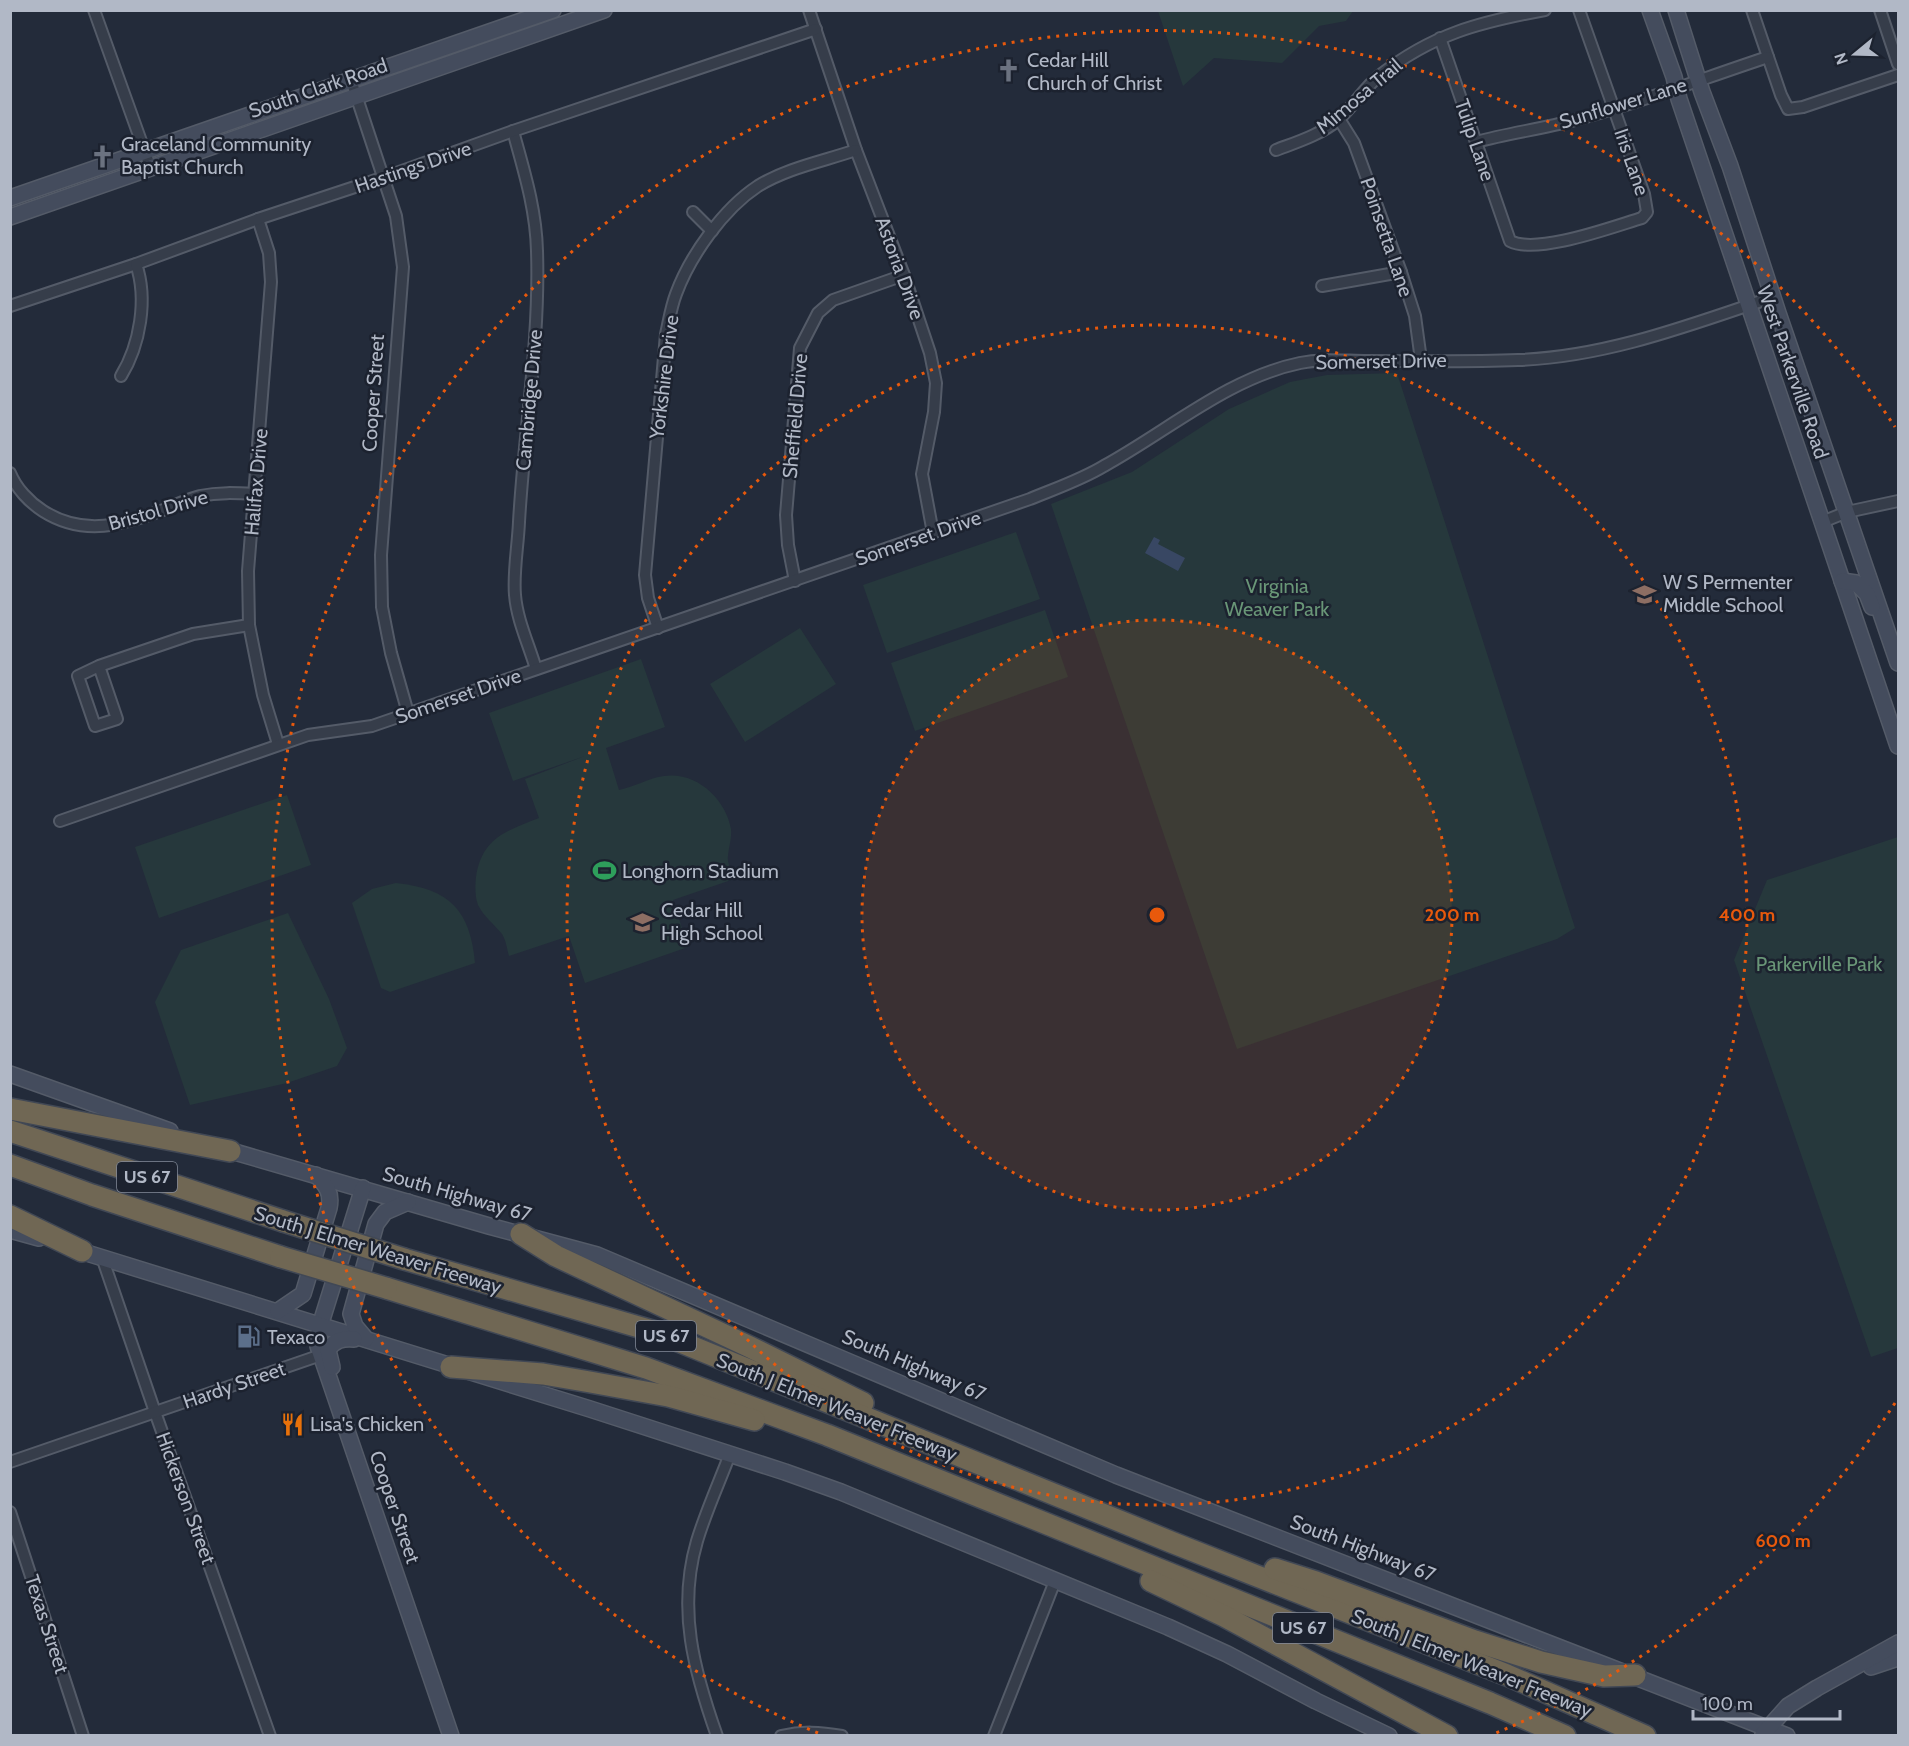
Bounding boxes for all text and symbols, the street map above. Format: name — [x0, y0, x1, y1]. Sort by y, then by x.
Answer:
north arrow — [1825, 24, 1885, 84]
place label: Cedar Hill Church of Christ — [1027, 48, 1162, 95]
text: N — [1830, 50, 1852, 67]
street label: South Clark Road — [246, 53, 390, 123]
street label: Mimosa Trail — [1311, 53, 1407, 139]
church icon: Cedar Hill Church of Christ — [996, 58, 1022, 84]
street label: Sunflower Lane — [1556, 72, 1690, 134]
street label: Tulip Lane — [1450, 96, 1500, 184]
street label: Iris Lane — [1609, 125, 1655, 199]
place label: Graceland Community Baptist Church — [121, 132, 311, 179]
street label: Hastings Drive — [352, 136, 474, 198]
church icon: Graceland Community Baptist Church — [90, 143, 116, 169]
street label: Poinsetta Lane — [1355, 174, 1419, 300]
street label: Astoria Drive — [870, 213, 930, 323]
street label: West Parkerville Road — [1752, 282, 1834, 462]
street label: Yorkshire Drive — [644, 314, 684, 441]
street label: Cambridge Drive — [511, 328, 547, 472]
street label: Cooper Street — [357, 333, 389, 453]
street label: Somerset Drive — [1315, 348, 1447, 374]
street label: Sheffield Drive — [778, 352, 812, 480]
street label: Halifax Drive — [239, 427, 273, 537]
street label: Bristol Drive — [105, 484, 211, 536]
street label: Somerset Drive — [852, 505, 984, 571]
place label: W S Permenter Middle School — [1663, 570, 1793, 617]
park label: Virginia Weaver Park — [1225, 574, 1329, 621]
school or university icon: W S Permenter Middle School — [1632, 581, 1658, 607]
street label: Somerset Drive — [392, 663, 524, 729]
sports icon: Longhorn Stadium — [591, 858, 617, 884]
place label: Longhorn Stadium — [622, 859, 779, 883]
place label: Cedar Hill High School — [661, 898, 763, 945]
text: 200 m — [1425, 904, 1479, 926]
text: 400 m — [1719, 904, 1775, 926]
centre of rings — [1147, 905, 1167, 925]
school or university icon: Cedar Hill High School — [630, 909, 656, 935]
park label: Parkerville Park — [1756, 952, 1882, 976]
street label: South Highway 67 — [380, 1161, 534, 1227]
road number: US 67 — [117, 1162, 177, 1192]
street label: South J Elmer Weaver Freeway — [251, 1201, 505, 1299]
road number: US 67 — [636, 1321, 696, 1351]
fuel station icon: Texaco — [236, 1324, 262, 1350]
street label: South Highway 67 — [839, 1324, 989, 1406]
place label: Texaco — [267, 1325, 325, 1349]
street label: South J Elmer Weaver Freeway — [713, 1348, 961, 1466]
street label: Hardy Street — [180, 1356, 289, 1414]
restaurant icon: Lisa's Chicken — [279, 1411, 305, 1437]
place label: Lisa's Chicken — [310, 1412, 424, 1436]
street label: Hickerson Street — [151, 1429, 221, 1568]
street label: Cooper Street — [365, 1447, 426, 1567]
street label: South Highway 67 — [1287, 1509, 1439, 1587]
text: 600 m — [1755, 1530, 1811, 1552]
street label: Texas Street — [20, 1572, 74, 1677]
street label: South J Elmer Weaver Freeway — [1348, 1604, 1596, 1722]
road number: US 67 — [1273, 1613, 1333, 1643]
scale bar — [1693, 1683, 1840, 1721]
text: 100 m — [1702, 1693, 1753, 1715]

